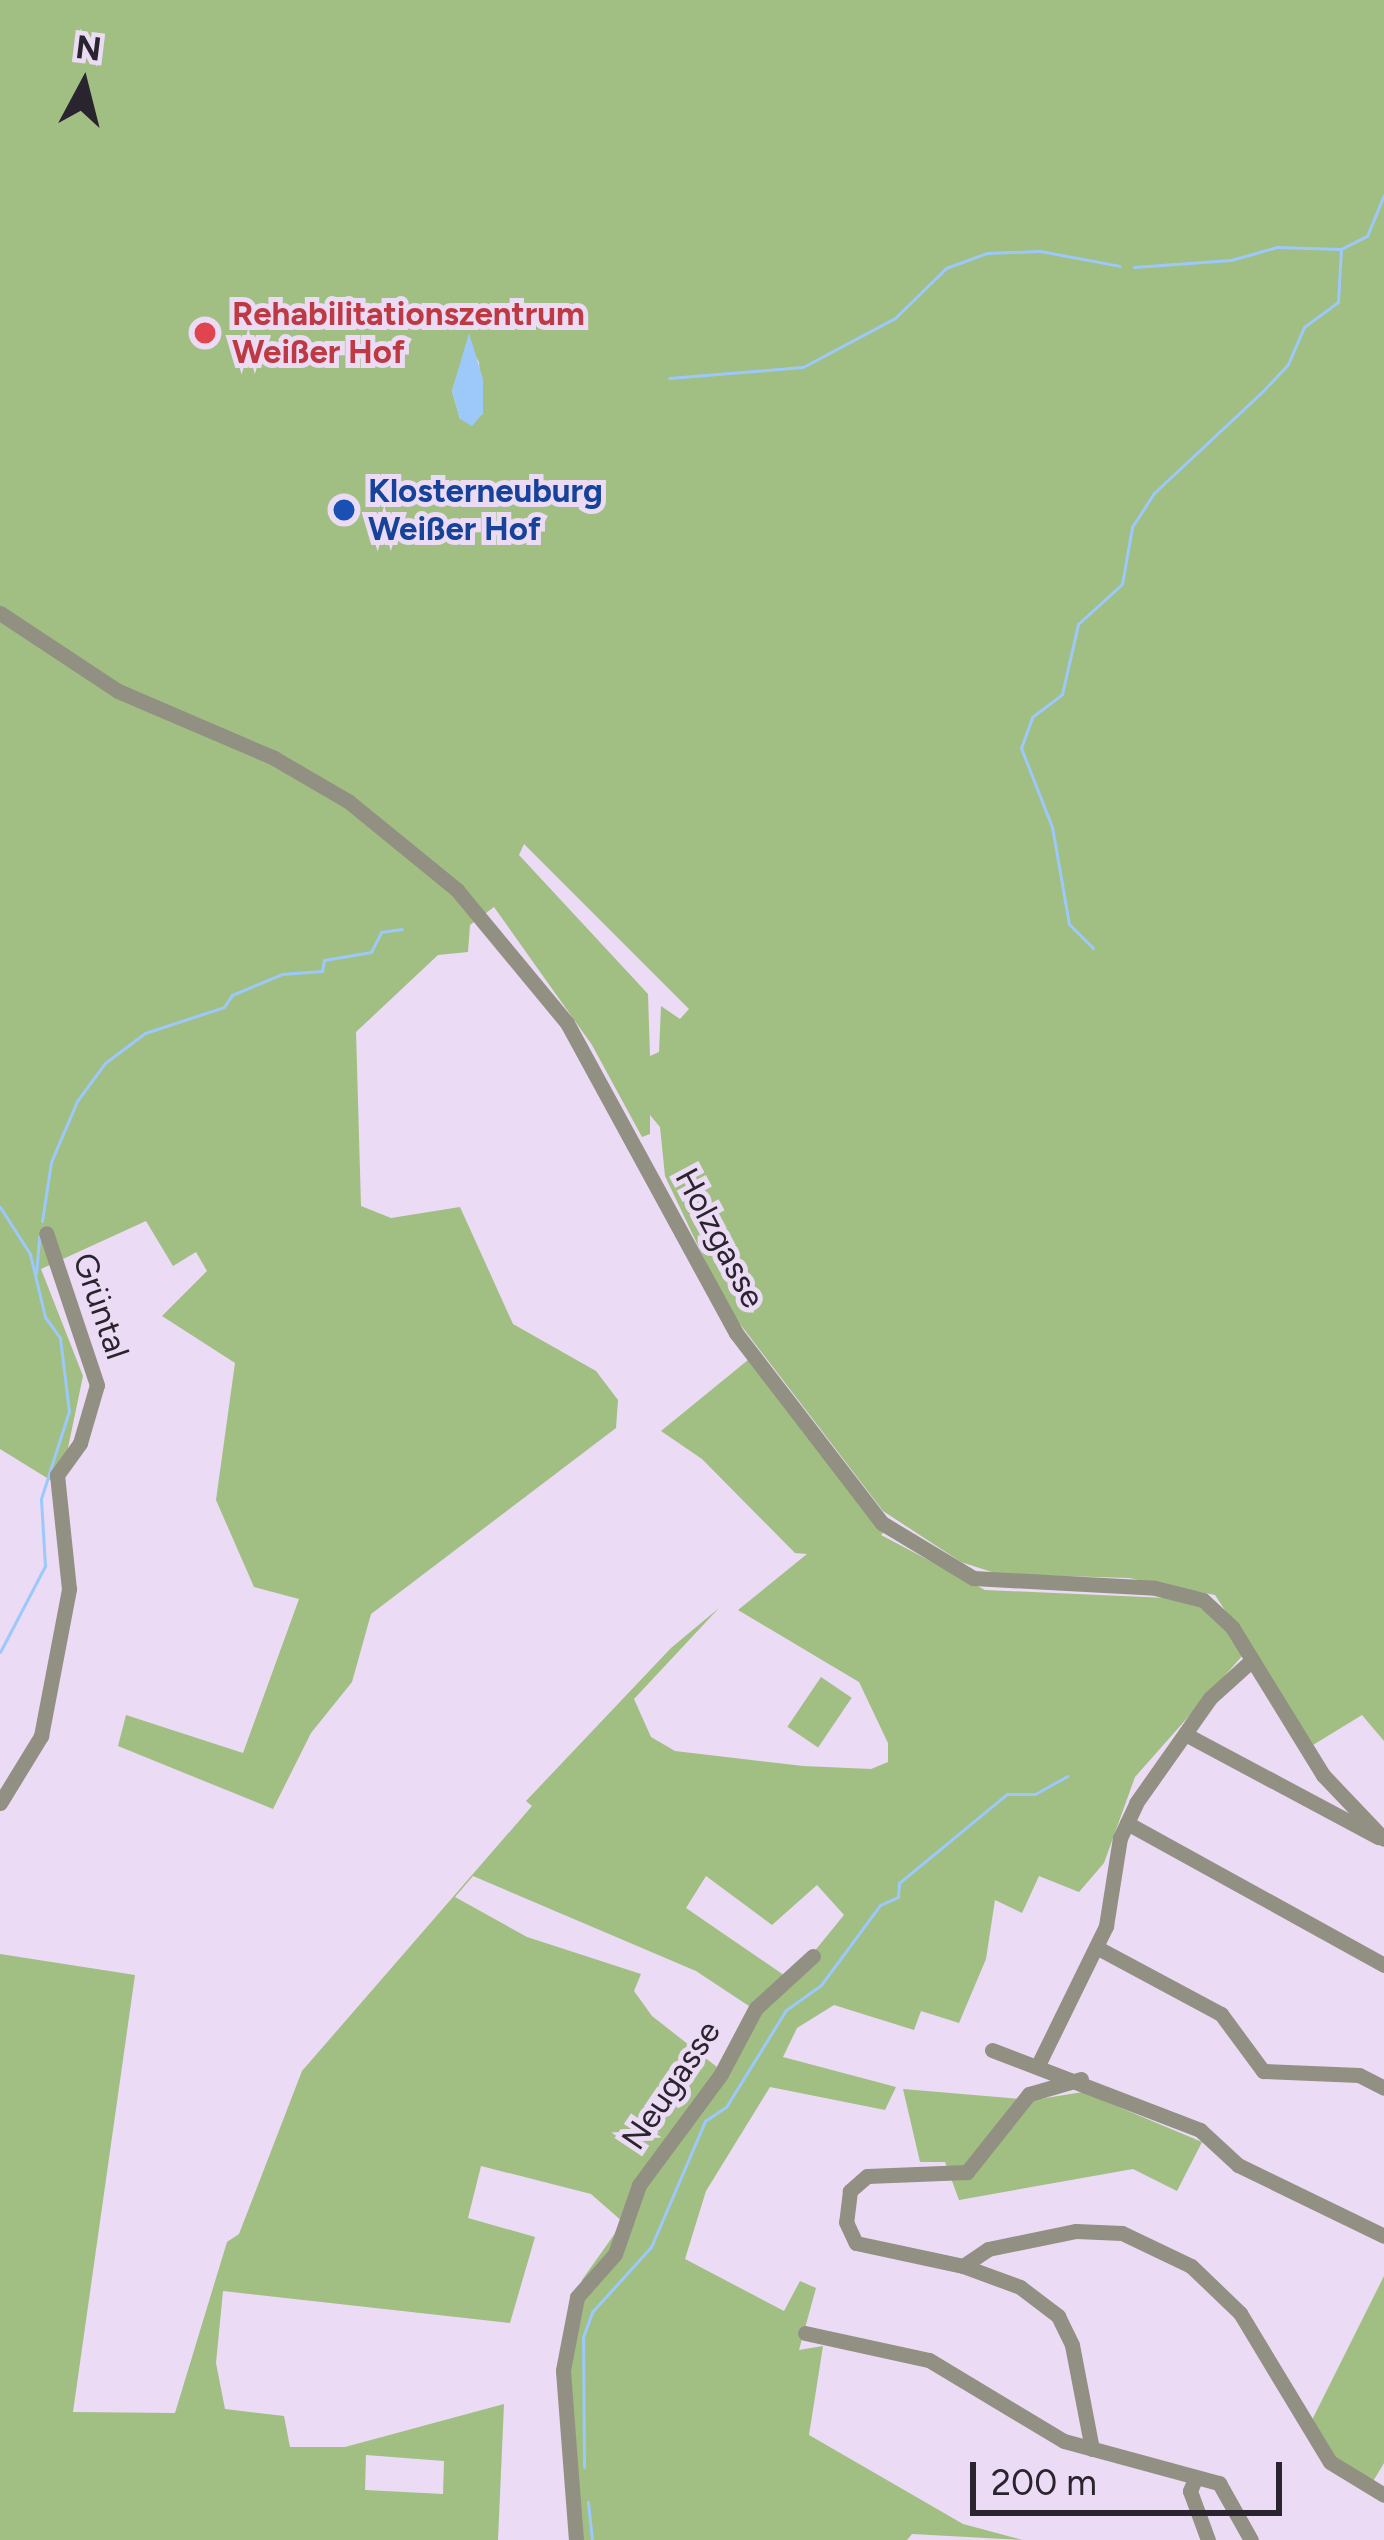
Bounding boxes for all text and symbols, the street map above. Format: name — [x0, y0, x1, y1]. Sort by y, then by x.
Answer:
north arrow — [24, 24, 144, 144]
text: N — [73, 27, 103, 69]
place label: Rehabilitationszentrum Weißer Hof — [232, 294, 585, 372]
marker: Rehabilitationszentrum Weißer Hof — [189, 317, 221, 349]
place label: Klosterneuburg Weißer Hof — [368, 471, 603, 549]
marker: Klosterneuburg Weißer Hof — [331, 497, 357, 523]
street label: Holzgasse — [667, 1161, 773, 1315]
street label: Grüntal — [64, 1248, 138, 1364]
street label: Neugasse — [614, 2013, 728, 2157]
scale bar — [976, 2438, 1288, 2512]
text: 200 m — [991, 2461, 1097, 2504]

